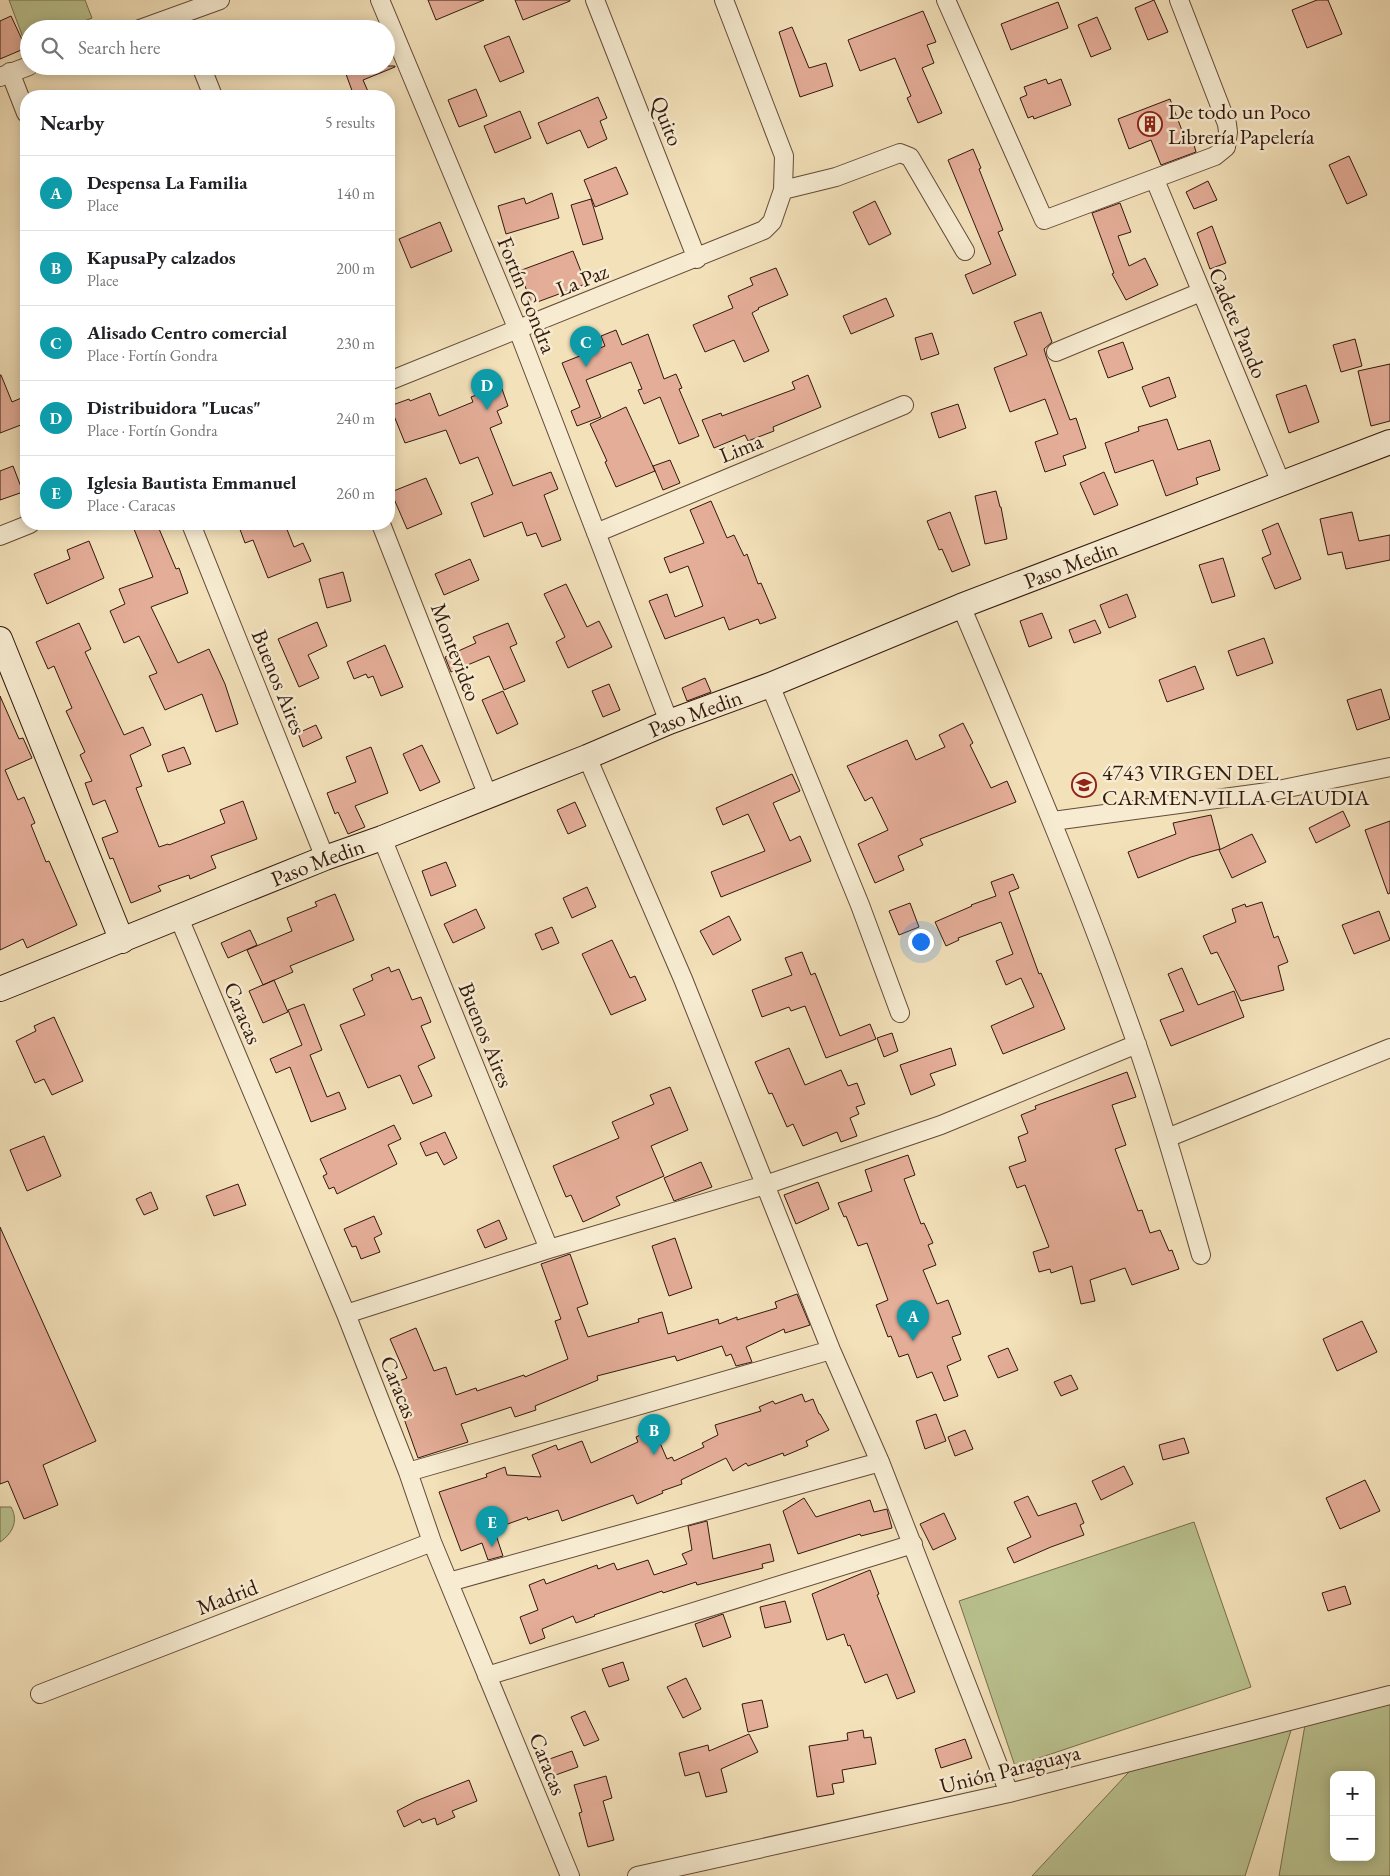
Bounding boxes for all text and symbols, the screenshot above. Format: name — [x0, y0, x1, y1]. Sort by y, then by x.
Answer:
search box — [20, 20, 395, 75]
icon: search — [38, 34, 66, 62]
text: Search here — [78, 35, 160, 60]
street label: Quito — [644, 92, 690, 150]
place label: De todo un Poco Librería Papelería — [1168, 97, 1315, 151]
text: Nearby — [40, 109, 104, 136]
building icon: De todo un Poco Librería Papelería — [1137, 111, 1163, 137]
text: 5 results — [325, 112, 375, 133]
text: Despensa La Familia — [87, 170, 248, 195]
text: A — [50, 183, 62, 204]
text: 140 m — [336, 183, 375, 204]
text: Place — [87, 195, 119, 216]
street label: Fortín Gondra — [491, 233, 564, 358]
text: KapusaPy calzados — [87, 245, 236, 270]
street label: La Paz — [552, 256, 613, 304]
text: B — [51, 258, 61, 279]
text: 200 m — [336, 258, 375, 279]
street label: Cadete Pando — [1202, 263, 1274, 383]
text: Place — [87, 270, 119, 291]
text: Alisado Centro comercial — [87, 320, 287, 345]
pin: C — [570, 326, 602, 367]
text: C — [50, 333, 62, 354]
text: 230 m — [336, 333, 375, 354]
text: Place · Fortín Gondra — [87, 345, 218, 366]
pin: D — [471, 369, 503, 410]
text: Distribuidora "Lucas" — [87, 395, 261, 420]
text: D — [50, 408, 62, 429]
text: 240 m — [336, 408, 375, 429]
text: Place · Fortín Gondra — [87, 420, 218, 441]
street label: Lima — [715, 426, 767, 470]
text: Iglesia Bautista Emmanuel — [87, 470, 296, 495]
text: E — [51, 483, 61, 504]
text: 260 m — [336, 483, 375, 504]
text: Place · Caracas — [87, 495, 175, 516]
street label: Paso Medin — [1020, 533, 1122, 595]
street label: Montevideo — [424, 599, 488, 705]
street label: Buenos Aires — [245, 625, 313, 739]
street label: Paso Medin — [644, 682, 746, 744]
place label: 4743 VIRGEN DEL CARMEN-VILLA CLAUDIA — [1102, 758, 1370, 812]
school or university icon: 4743 VIRGEN DEL CARMEN-VILLA CLAUDIA — [1071, 772, 1097, 798]
street label: Paso Medin — [266, 831, 369, 893]
your location — [908, 929, 934, 955]
street label: Caracas — [217, 977, 269, 1049]
street label: Buenos Aires — [452, 978, 520, 1092]
pin: A — [897, 1300, 929, 1341]
street label: Caracas — [373, 1351, 425, 1423]
pin: B — [638, 1414, 670, 1455]
pin: E — [476, 1506, 508, 1547]
street label: Madrid — [192, 1572, 262, 1622]
street label: Caracas — [522, 1728, 574, 1800]
street label: Unión Paraguaya — [937, 1737, 1084, 1800]
map controls — [1330, 1771, 1375, 1861]
button: + — [1330, 1771, 1375, 1816]
button: − — [1330, 1816, 1375, 1861]

